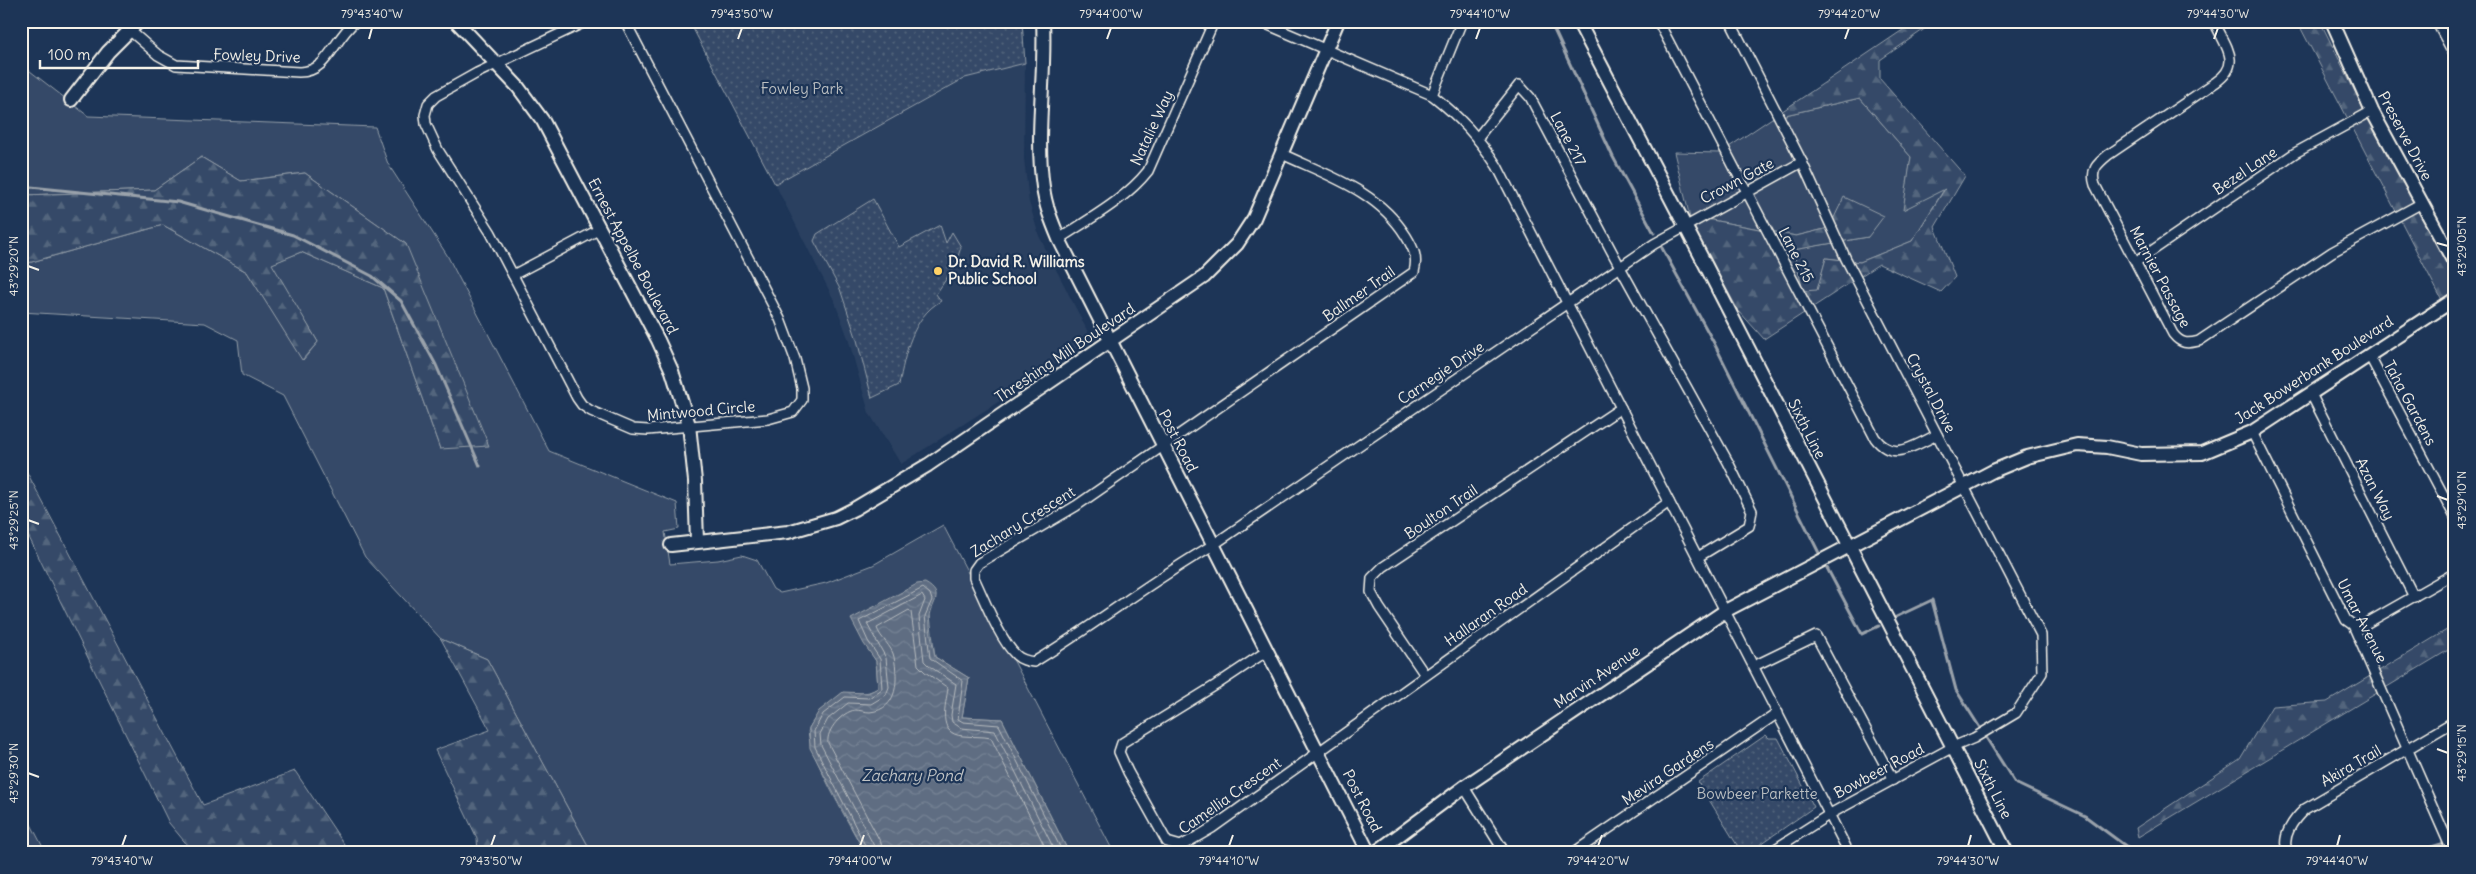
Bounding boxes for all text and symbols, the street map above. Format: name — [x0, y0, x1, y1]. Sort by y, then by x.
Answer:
text: 79°43'40"W — [341, 6, 403, 21]
text: 79°43'50"W — [711, 6, 773, 21]
text: 79°44'00"W — [1079, 6, 1143, 21]
text: 79°44'10"W — [1450, 6, 1510, 21]
text: 79°44'20"W — [1818, 6, 1880, 21]
text: 79°44'30"W — [2187, 6, 2249, 21]
scale bar — [40, 38, 198, 70]
street label: Fowley Drive — [213, 44, 301, 67]
text: 100 m — [48, 45, 90, 64]
park label: Fowley Park — [761, 79, 844, 98]
street label: Natalie Way — [1126, 87, 1177, 168]
street label: Preserve Drive — [2374, 88, 2437, 184]
street label: Lane 217 — [1546, 108, 1591, 169]
street label: Bezel Lane — [2209, 142, 2280, 199]
street label: Crown Gate — [1697, 153, 1777, 208]
street label: Ernest Appelbe Boulevard — [584, 174, 683, 337]
text: 43°29'05"N — [2454, 216, 2469, 276]
street label: Marnier Passage — [2126, 223, 2195, 331]
street label: Lane 215 — [1774, 224, 1818, 286]
text: 43°29'20"N — [6, 236, 21, 296]
place label: Dr. David R. Williams Public School — [948, 252, 1085, 288]
street label: Ballmer Trail — [1319, 262, 1399, 325]
marker: Dr. David R. Williams Public School — [932, 265, 944, 277]
street label: Threshing Mill Boulevard — [991, 299, 1138, 406]
street label: Jack Bowerbank Boulevard — [2231, 311, 2397, 428]
street label: Carnegie Drive — [1394, 337, 1488, 408]
street label: Crystal Drive — [1903, 350, 1960, 436]
street label: Taha Gardens — [2380, 357, 2441, 449]
street label: Mintwood Circle — [646, 396, 756, 425]
street label: Sixth Line — [1784, 396, 1831, 462]
street label: Post Road — [1155, 406, 1202, 475]
street label: Azan Way — [2352, 454, 2399, 523]
text: 43°29'10"N — [2454, 471, 2469, 529]
street label: Boulton Trail — [1401, 480, 1481, 543]
street label: Zachary Crescent — [967, 482, 1078, 561]
text: 43°29'25"N — [6, 490, 21, 550]
street label: Umar Avenue — [2333, 576, 2392, 666]
street label: Hallaran Road — [1441, 579, 1531, 650]
street label: Marvin Avenue — [1550, 641, 1643, 712]
text: 43°29'15"N — [2454, 724, 2469, 782]
street label: Mevira Gardens — [1618, 734, 1717, 809]
street label: Bowbeer Road — [1830, 739, 1927, 802]
street label: Akira Trail — [2317, 741, 2384, 790]
text: 43°29'30"N — [6, 743, 21, 803]
street label: Camellia Crescent — [1175, 753, 1285, 838]
street label: Sixth Line — [1970, 756, 2017, 822]
water label: Zachary Pond — [862, 765, 965, 785]
street label: Post Road — [1339, 766, 1386, 835]
park label: Bowbeer Parkette — [1696, 784, 1818, 803]
text: 79°43'40"W — [91, 853, 153, 868]
text: 79°43'50"W — [460, 853, 522, 868]
text: 79°44'00"W — [828, 853, 892, 868]
text: 79°44'10"W — [1199, 853, 1259, 868]
text: 79°44'20"W — [1567, 853, 1629, 868]
text: 79°44'30"W — [1937, 853, 1999, 868]
text: 79°44'40"W — [2306, 853, 2368, 868]

